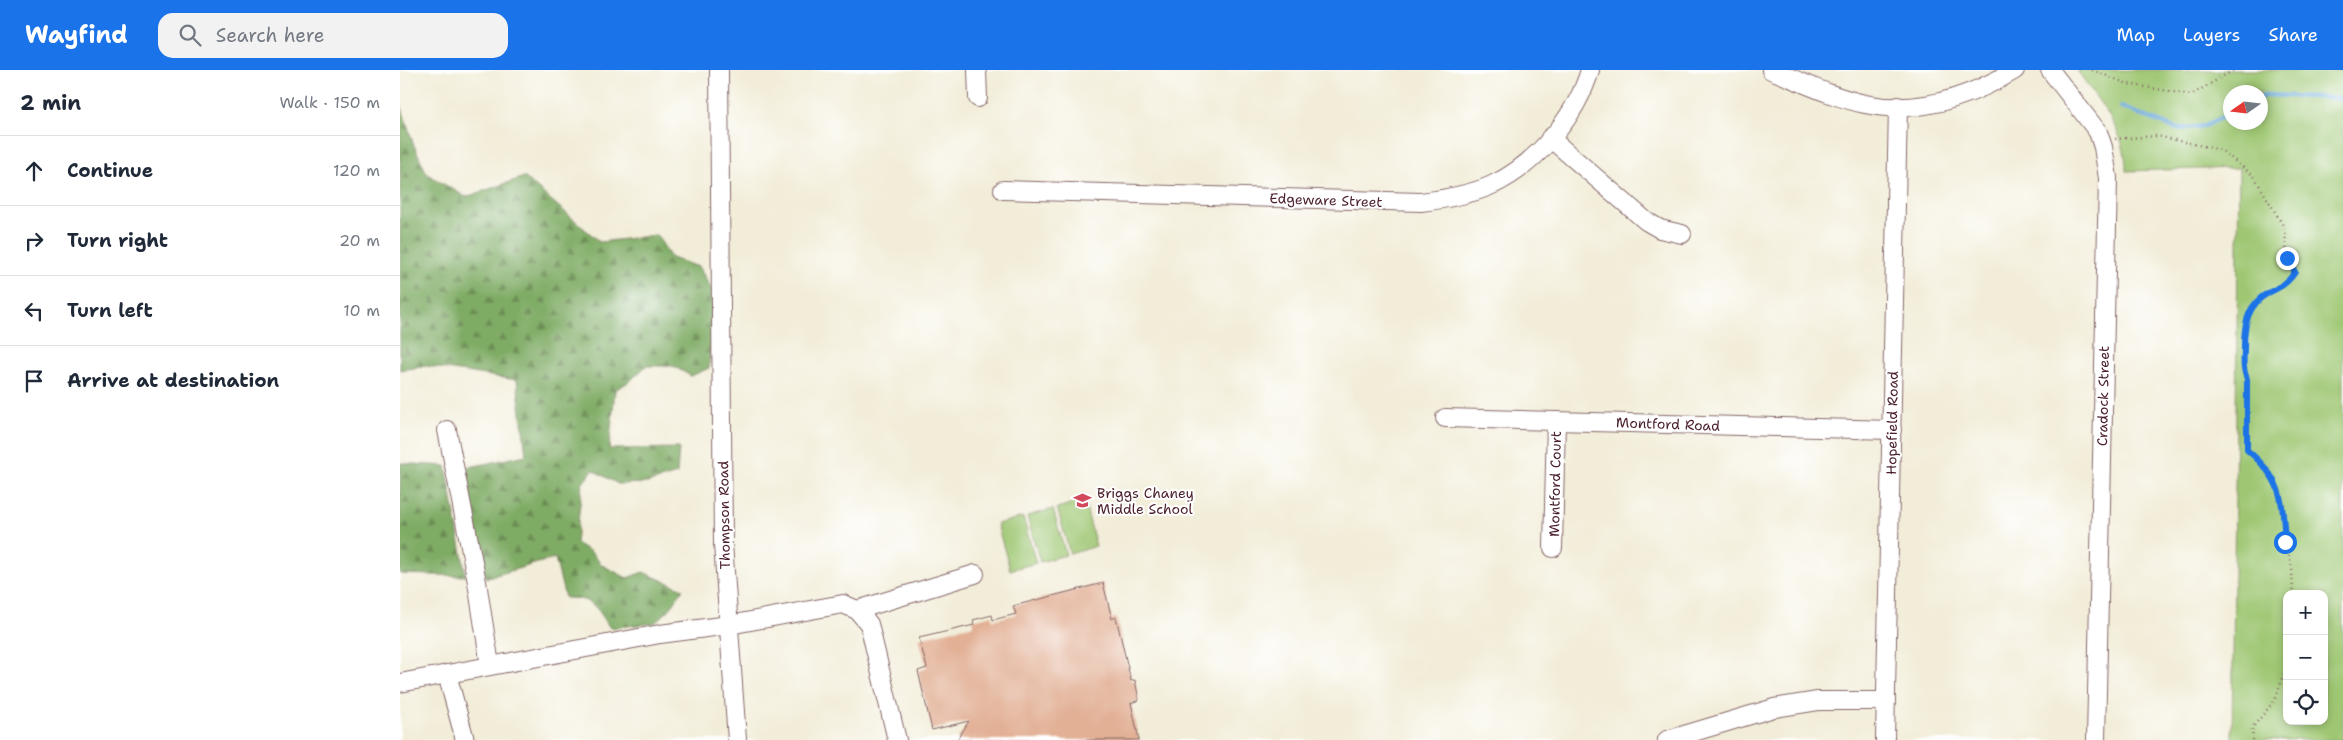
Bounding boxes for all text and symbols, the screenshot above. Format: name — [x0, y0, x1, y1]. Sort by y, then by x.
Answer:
search box — [158, 13, 508, 58]
text: Wayfind — [25, 19, 128, 51]
icon: search — [176, 21, 204, 49]
text: Search here — [216, 23, 324, 48]
text: Map — [2117, 23, 2155, 47]
text: Layers — [2183, 23, 2240, 47]
text: Share — [2268, 23, 2318, 47]
north arrow — [2223, 85, 2268, 130]
text: 2 min — [20, 89, 81, 117]
text: Walk · 150 m — [279, 92, 380, 113]
icon: ahead — [20, 157, 48, 185]
text: Continue — [67, 158, 153, 183]
text: 120 m — [333, 160, 380, 181]
street label: Edgeware Street — [1269, 189, 1383, 211]
icon: right — [20, 227, 48, 255]
text: Turn right — [67, 228, 168, 253]
text: 20 m — [339, 230, 380, 251]
route end — [2276, 247, 2299, 270]
icon: left — [20, 297, 48, 325]
text: Turn left — [67, 298, 153, 323]
text: 10 m — [343, 300, 380, 321]
street label: Cradock Street — [2093, 346, 2113, 446]
icon: arrive — [20, 367, 48, 395]
text: Arrive at destination — [67, 368, 279, 393]
street label: Hopefield Road — [1882, 371, 1902, 475]
street label: Montford Road — [1616, 413, 1720, 435]
street label: Montford Court — [1545, 431, 1565, 537]
street label: Thompson Road — [714, 460, 734, 569]
place label: Briggs Chaney Middle School — [1097, 484, 1194, 518]
school or university icon: Briggs Chaney Middle School — [1073, 491, 1093, 511]
route start — [2274, 531, 2297, 554]
map controls — [2283, 590, 2328, 725]
button: + — [2283, 590, 2328, 635]
button: − — [2283, 635, 2328, 680]
button: locate — [2283, 680, 2328, 725]

